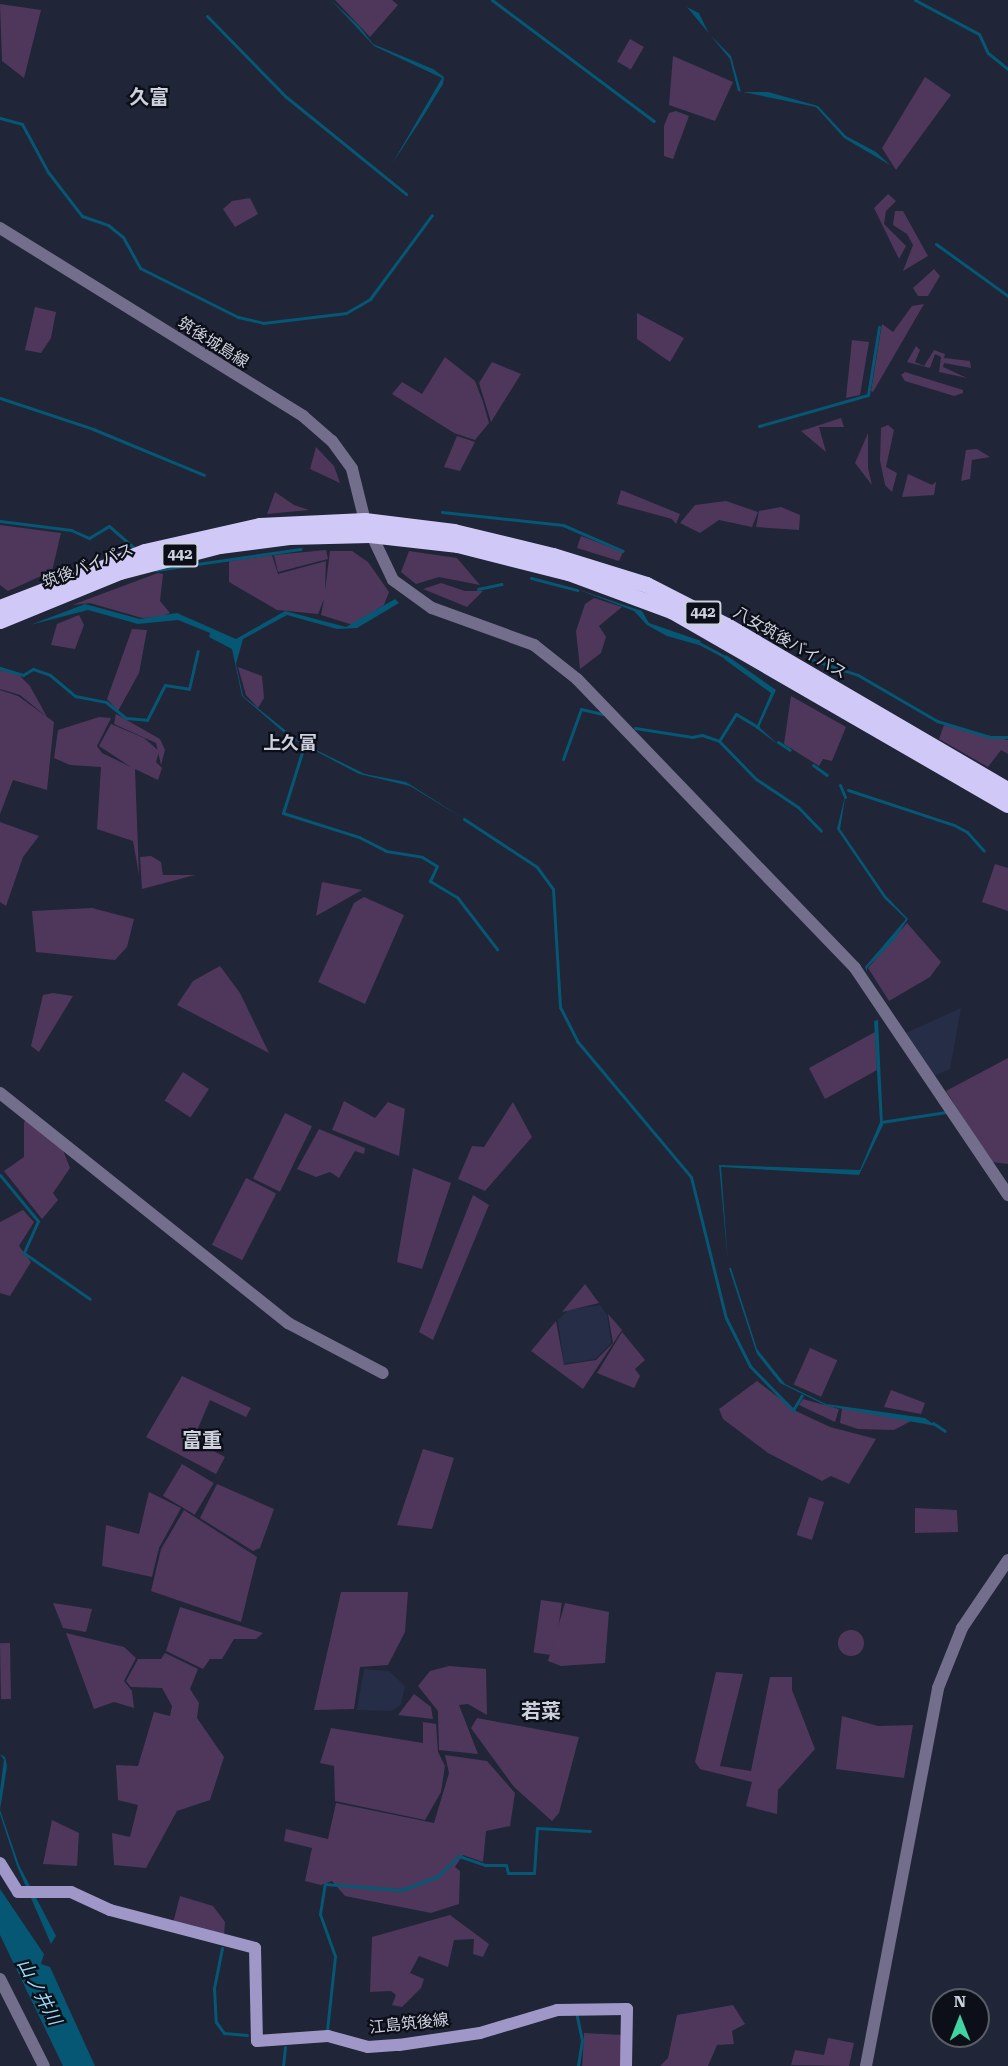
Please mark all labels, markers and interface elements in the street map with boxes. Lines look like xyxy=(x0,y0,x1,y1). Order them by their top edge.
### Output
district label: 久富 xyxy=(129,85,169,109)
street label: 筑後城島線 xyxy=(174,314,252,372)
street label: 筑後バイパス xyxy=(40,540,136,592)
road number: 442 xyxy=(160,543,200,567)
road number: 442 xyxy=(684,601,722,625)
street label: 八女筑後バイパス xyxy=(730,603,850,683)
district label: 上久富 xyxy=(263,732,317,754)
district label: 富重 xyxy=(182,1428,222,1452)
district label: 若菜 xyxy=(521,1699,561,1723)
water label: 山ノ井川 xyxy=(13,1955,65,2029)
north arrow xyxy=(930,1988,990,2048)
text: N xyxy=(954,1992,966,2011)
street label: 江島筑後線 xyxy=(368,2010,450,2038)

